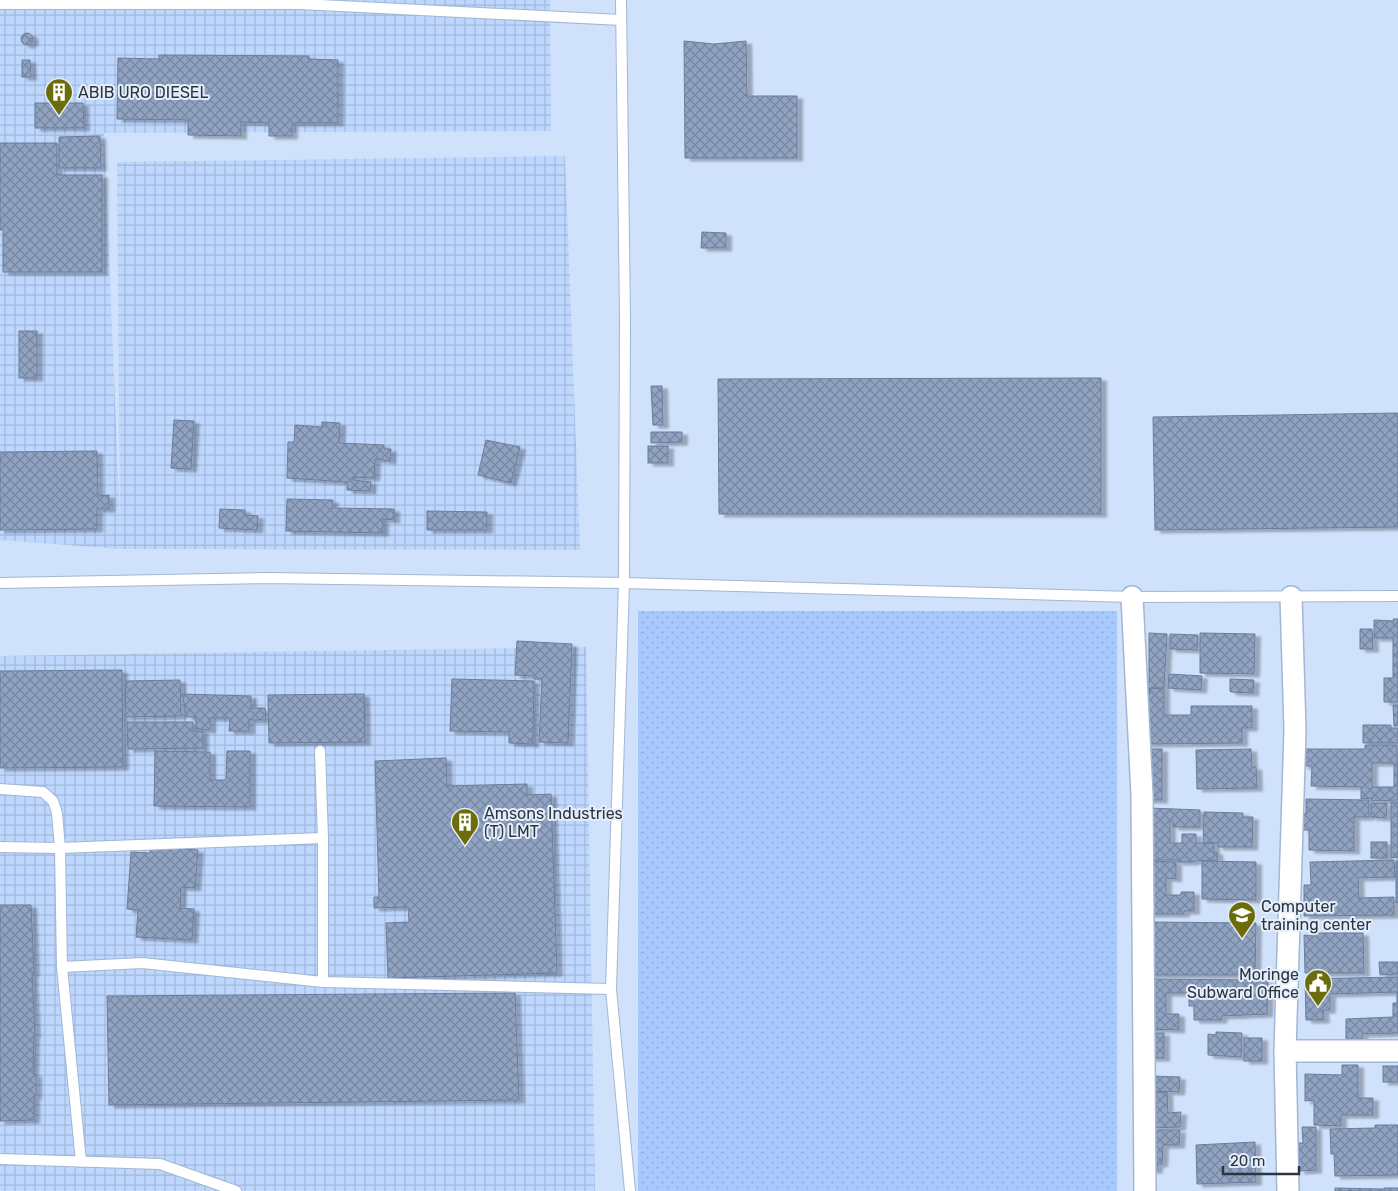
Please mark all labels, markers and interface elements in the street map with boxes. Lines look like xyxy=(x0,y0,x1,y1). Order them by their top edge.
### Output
building icon: ABIB URO DIESEL xyxy=(44,77,74,116)
place label: ABIB URO DIESEL xyxy=(78,83,209,102)
place label: Amsons Industries (T) LMT xyxy=(484,804,623,841)
building icon: Amsons Industries (T) LMT xyxy=(450,807,480,846)
place label: Computer training center xyxy=(1261,897,1371,934)
school or university icon: Computer training center xyxy=(1227,900,1257,939)
place label: Moringe Subward Office xyxy=(1187,965,1299,1002)
public building icon: Moringe Subward Office xyxy=(1303,968,1333,1007)
scale bar xyxy=(1223,1144,1299,1176)
text: 20 m xyxy=(1230,1152,1265,1170)

